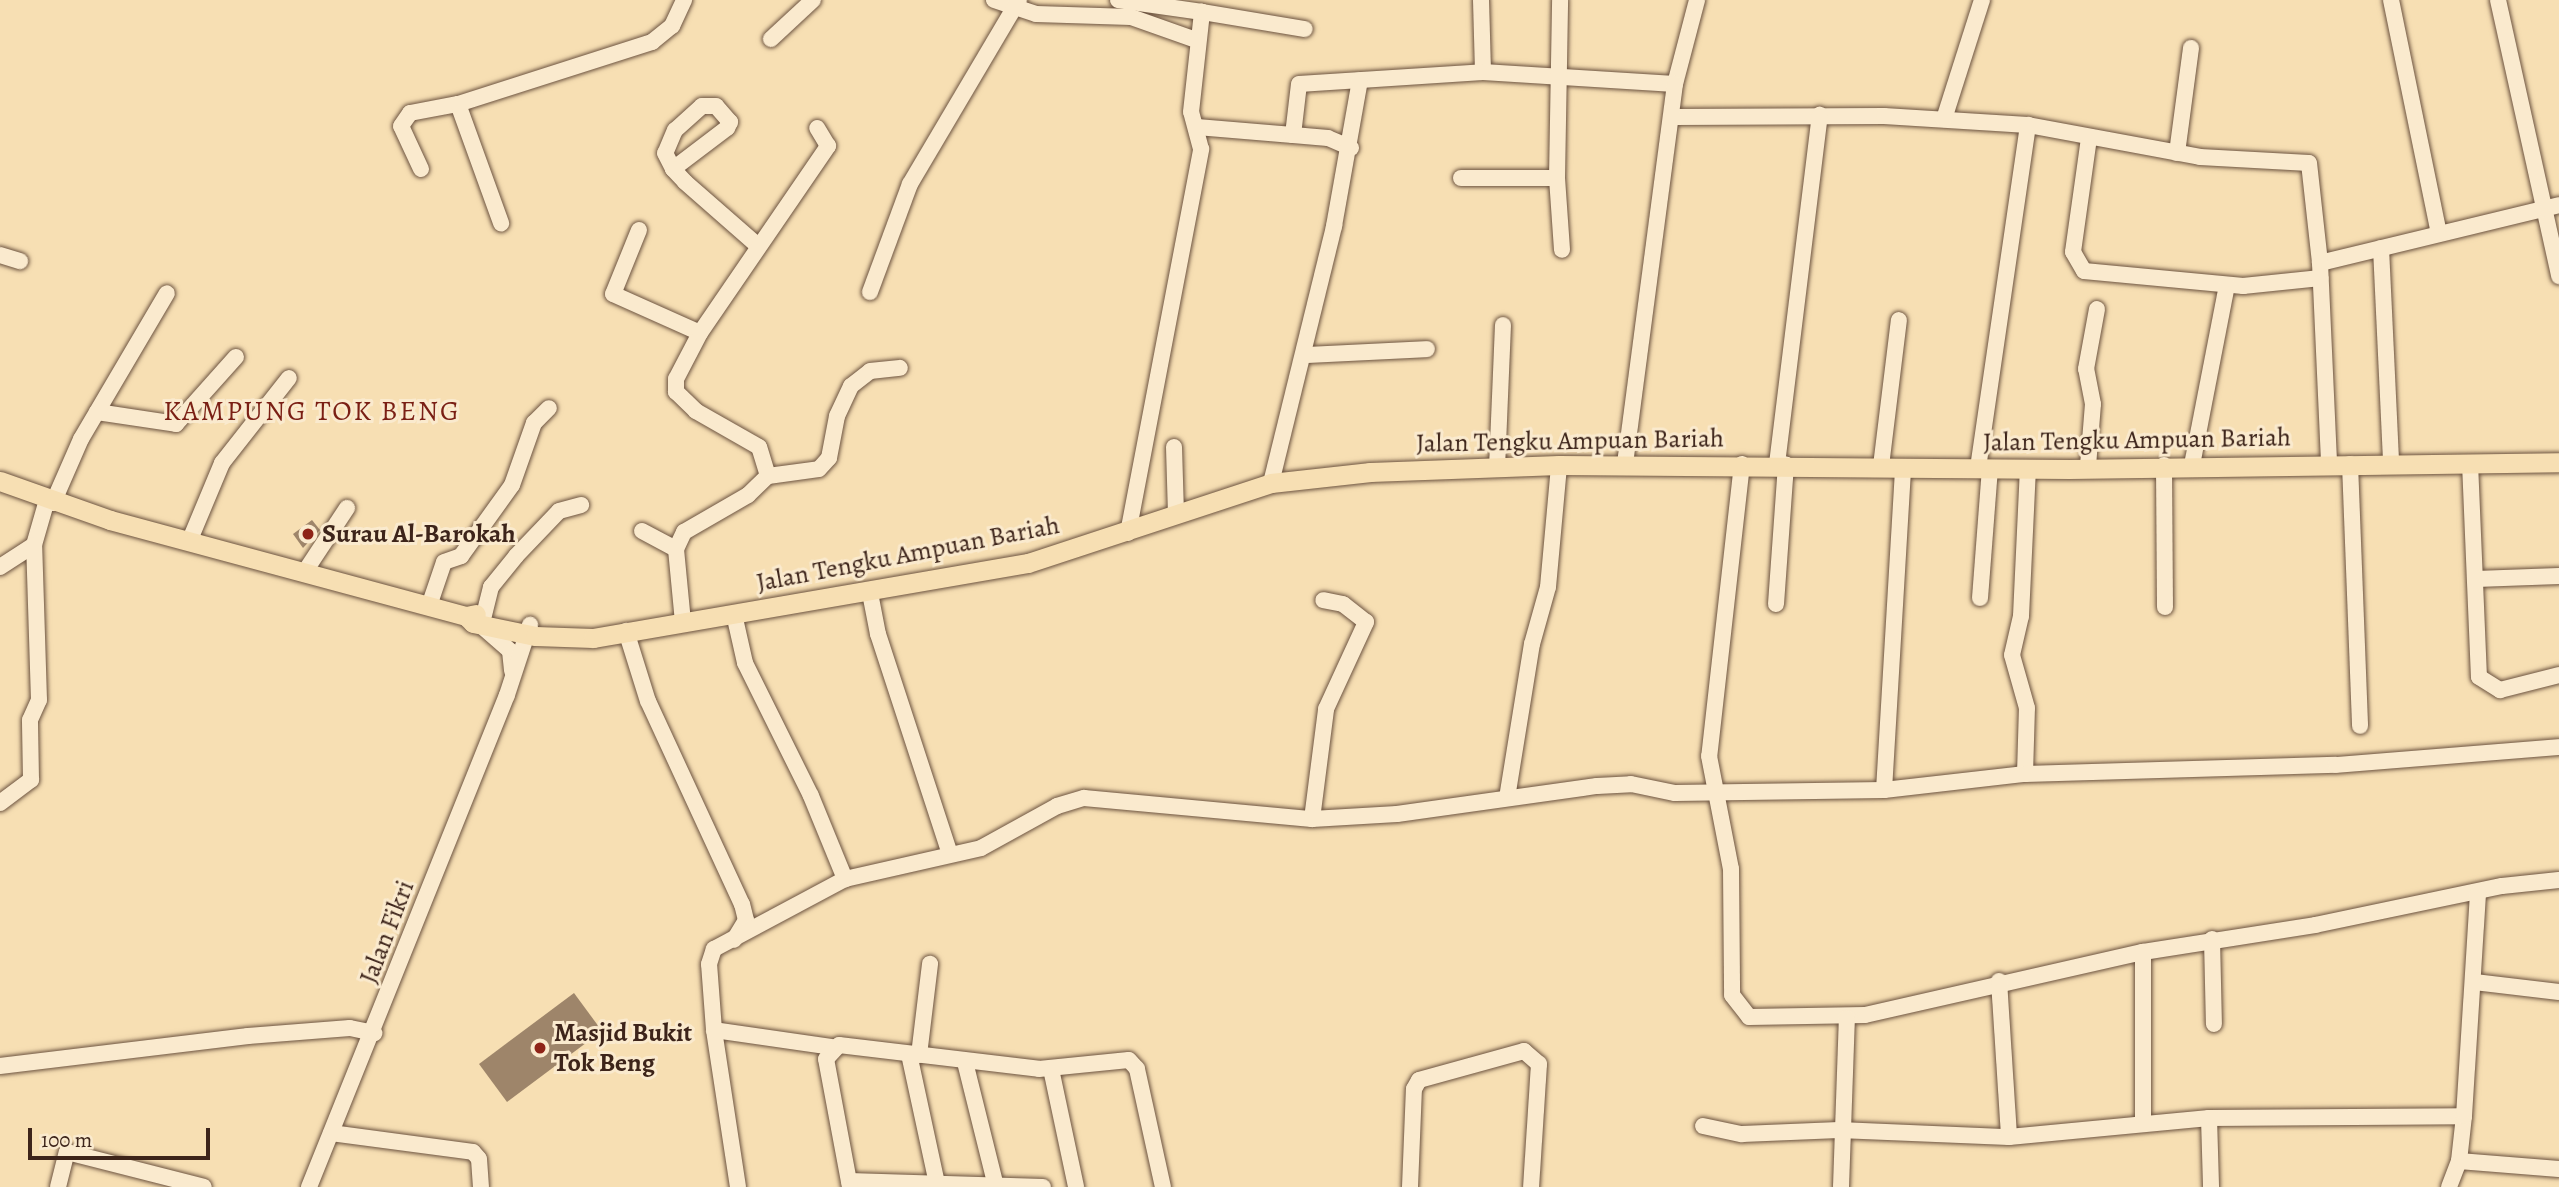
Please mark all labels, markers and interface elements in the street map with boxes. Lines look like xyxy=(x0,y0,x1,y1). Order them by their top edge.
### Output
district label: KAMPUNG TOK BENG xyxy=(165,394,459,428)
street label: Jalan Tengku Ampuan Bariah xyxy=(1983,422,2291,458)
street label: Jalan Tengku Ampuan Bariah xyxy=(1416,423,1724,459)
street label: Jalan Tengku Ampuan Bariah xyxy=(754,509,1062,599)
place label: Surau Al-Barokah xyxy=(322,518,516,550)
marker: Surau Al-Barokah xyxy=(300,526,316,542)
street label: Jalan Fikri xyxy=(353,876,421,988)
place label: Masjid Bukit Tok Beng xyxy=(554,1017,692,1078)
marker: Masjid Bukit Tok Beng xyxy=(532,1040,548,1056)
scale bar xyxy=(32,1114,214,1158)
text: 100 m xyxy=(41,1126,92,1154)

